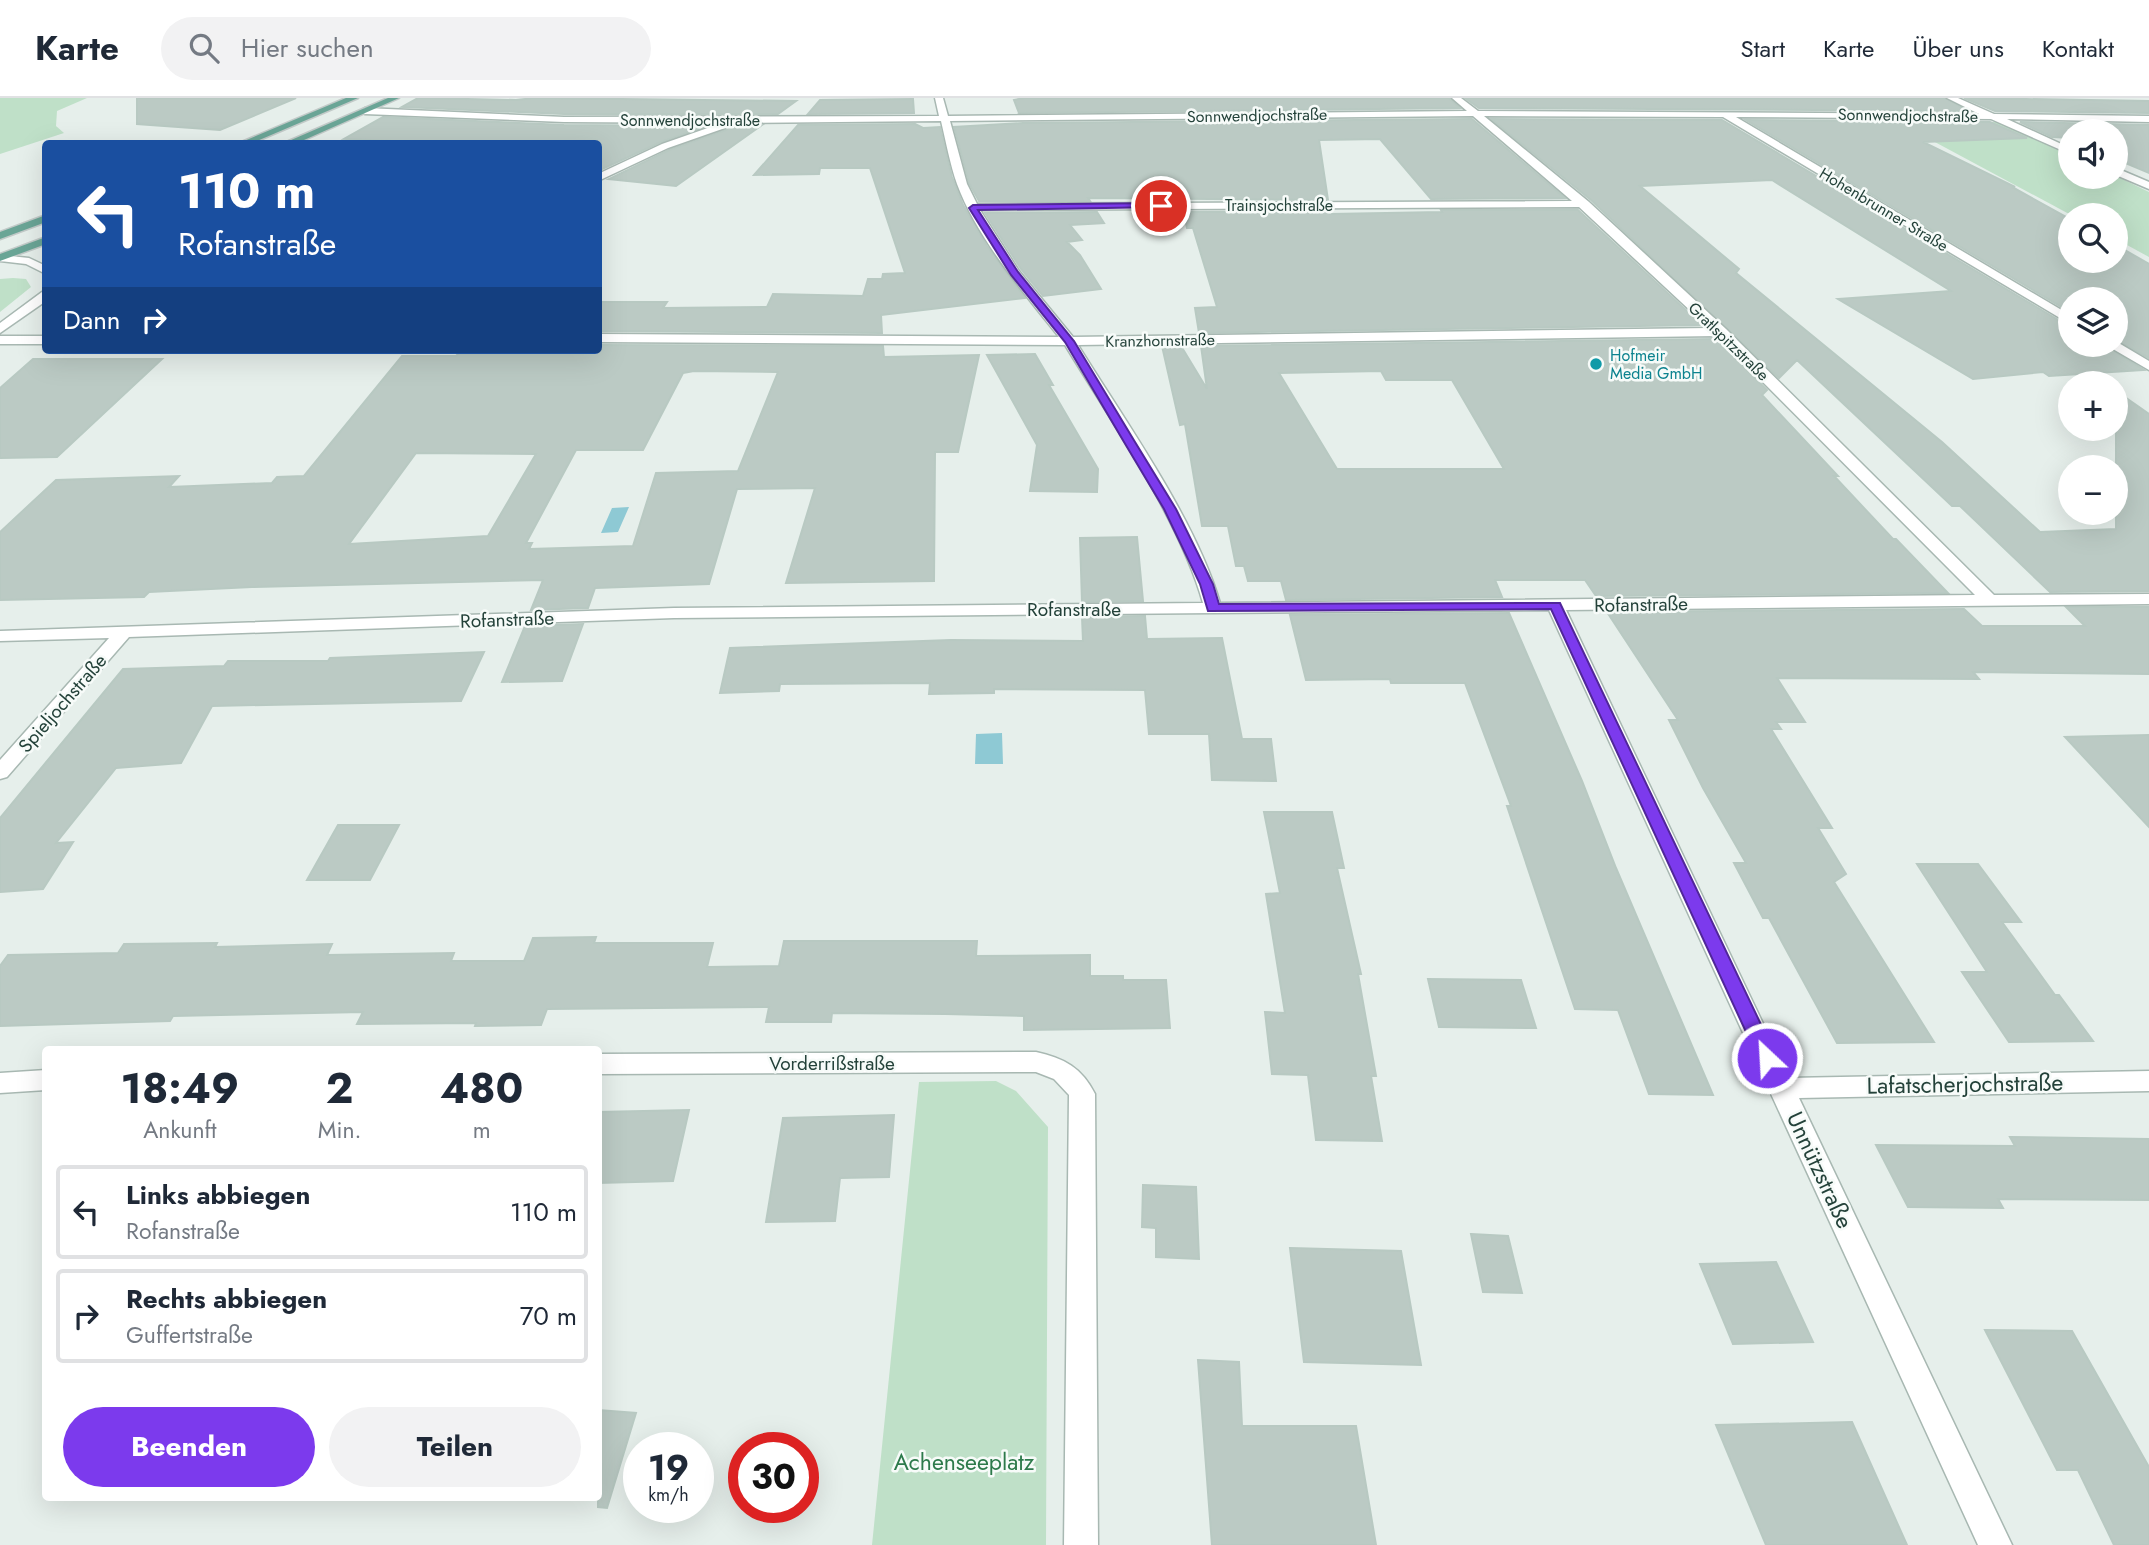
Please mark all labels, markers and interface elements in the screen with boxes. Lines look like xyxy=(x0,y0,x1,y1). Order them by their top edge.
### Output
search box xyxy=(161,17,651,80)
text: Karte xyxy=(35,25,119,72)
icon: search xyxy=(185,29,223,67)
text: Hier suchen xyxy=(241,29,374,67)
text: Start xyxy=(1741,31,1785,66)
text: Karte xyxy=(1823,31,1874,66)
text: Über uns xyxy=(1912,31,2004,66)
text: Kontakt xyxy=(2042,31,2114,66)
street label: Sonnwendjochstraße xyxy=(1187,103,1327,128)
street label: Sonnwendjochstraße xyxy=(1838,103,1978,128)
street label: Sonnwendjochstraße xyxy=(620,109,760,132)
map controls xyxy=(2058,119,2128,525)
button: sound xyxy=(2058,119,2128,189)
text: 110 m xyxy=(178,156,315,226)
street label: Hohenbrunner Straße xyxy=(1815,162,1953,257)
icon: left xyxy=(63,168,154,259)
pin xyxy=(1131,176,1191,236)
icon: arrive xyxy=(1142,187,1180,225)
street label: Trainsjochstraße xyxy=(1225,194,1333,217)
button: search xyxy=(2058,203,2128,273)
text: Rofanstraße xyxy=(178,221,336,267)
button: layers xyxy=(2058,287,2128,357)
street label: Gratlspitzstraße xyxy=(1683,297,1774,386)
text: Dann xyxy=(63,301,121,339)
icon: right xyxy=(135,301,173,339)
street label: Kranzhornstraße xyxy=(1105,328,1215,353)
place label: Hofmeir Media GmbH xyxy=(1610,344,1702,385)
marker: Hofmeir Media GmbH xyxy=(1588,356,1604,372)
button: + xyxy=(2058,371,2128,441)
button: − xyxy=(2058,455,2128,525)
street label: Rofanstraße xyxy=(1594,590,1688,619)
street label: Rofanstraße xyxy=(1027,596,1121,623)
street label: Rofanstraße xyxy=(460,604,555,635)
street label: Spieljochstraße xyxy=(12,648,113,759)
position arrow xyxy=(1730,1021,1804,1095)
street label: Vorderrißstraße xyxy=(769,1050,895,1077)
text: 18:49 xyxy=(121,1058,239,1119)
text: 2 xyxy=(326,1058,353,1119)
text: 480 xyxy=(440,1058,523,1119)
street label: Lafatscherjochstraße xyxy=(1866,1065,2064,1103)
street label: Unnützstraße xyxy=(1778,1106,1862,1234)
text: Ankunft xyxy=(143,1113,217,1147)
text: Min. xyxy=(318,1113,361,1147)
text: m xyxy=(473,1113,491,1147)
text: Links abbiegen xyxy=(126,1176,310,1214)
icon: left xyxy=(67,1193,105,1231)
text: 110 m xyxy=(510,1193,577,1231)
text: Rofanstraße xyxy=(126,1214,240,1248)
text: Rechts abbiegen xyxy=(126,1280,327,1318)
icon: right xyxy=(67,1297,105,1335)
text: 70 m xyxy=(520,1297,577,1335)
text: Guffertstraße xyxy=(126,1318,253,1352)
button: Beenden xyxy=(63,1407,315,1487)
button: Teilen xyxy=(329,1407,581,1487)
speed limit sign: 30 xyxy=(728,1432,819,1523)
text: 19 xyxy=(648,1443,689,1493)
park label: Achenseeplatz xyxy=(894,1445,1035,1479)
text: km/h xyxy=(648,1482,689,1508)

